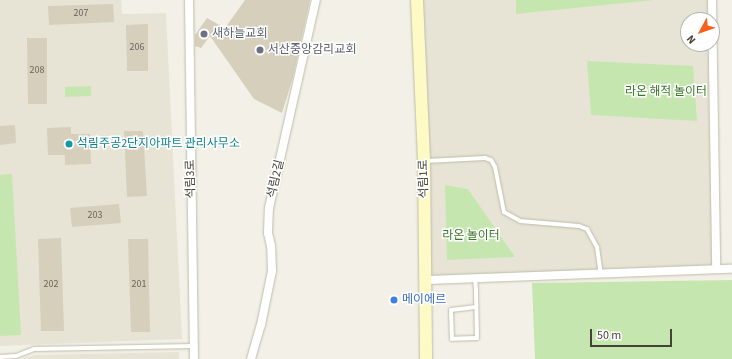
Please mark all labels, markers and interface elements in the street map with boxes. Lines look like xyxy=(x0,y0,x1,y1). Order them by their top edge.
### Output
house number: 207 xyxy=(74,8,88,20)
north arrow xyxy=(680,12,720,52)
place label: 새하늘교회 xyxy=(212,27,267,41)
marker: 새하늘교회 xyxy=(199,29,209,39)
text: N xyxy=(683,32,699,47)
house number: 206 xyxy=(130,42,144,54)
place label: 서산중앙감리교회 xyxy=(268,43,356,57)
marker: 서산중앙감리교회 xyxy=(255,45,265,55)
house number: 208 xyxy=(30,65,44,77)
park label: 라온 해적 놀이터 xyxy=(625,85,707,99)
place label: 석림주공2단지아파트 관리사무소 xyxy=(77,137,240,151)
marker: 석림주공2단지아파트 관리사무소 xyxy=(64,139,74,149)
street label: 석림2길 xyxy=(265,158,287,200)
street label: 석림3로 xyxy=(183,159,199,199)
street label: 석림1로 xyxy=(416,159,432,199)
house number: 203 xyxy=(88,210,102,222)
park label: 라온 놀이터 xyxy=(442,229,500,243)
house number: 202 xyxy=(44,279,58,291)
house number: 201 xyxy=(132,279,146,291)
place label: 메이에르 xyxy=(402,293,446,307)
marker: 메이에르 xyxy=(389,295,399,305)
scale bar xyxy=(592,321,674,347)
text: 50 m xyxy=(597,327,621,344)

